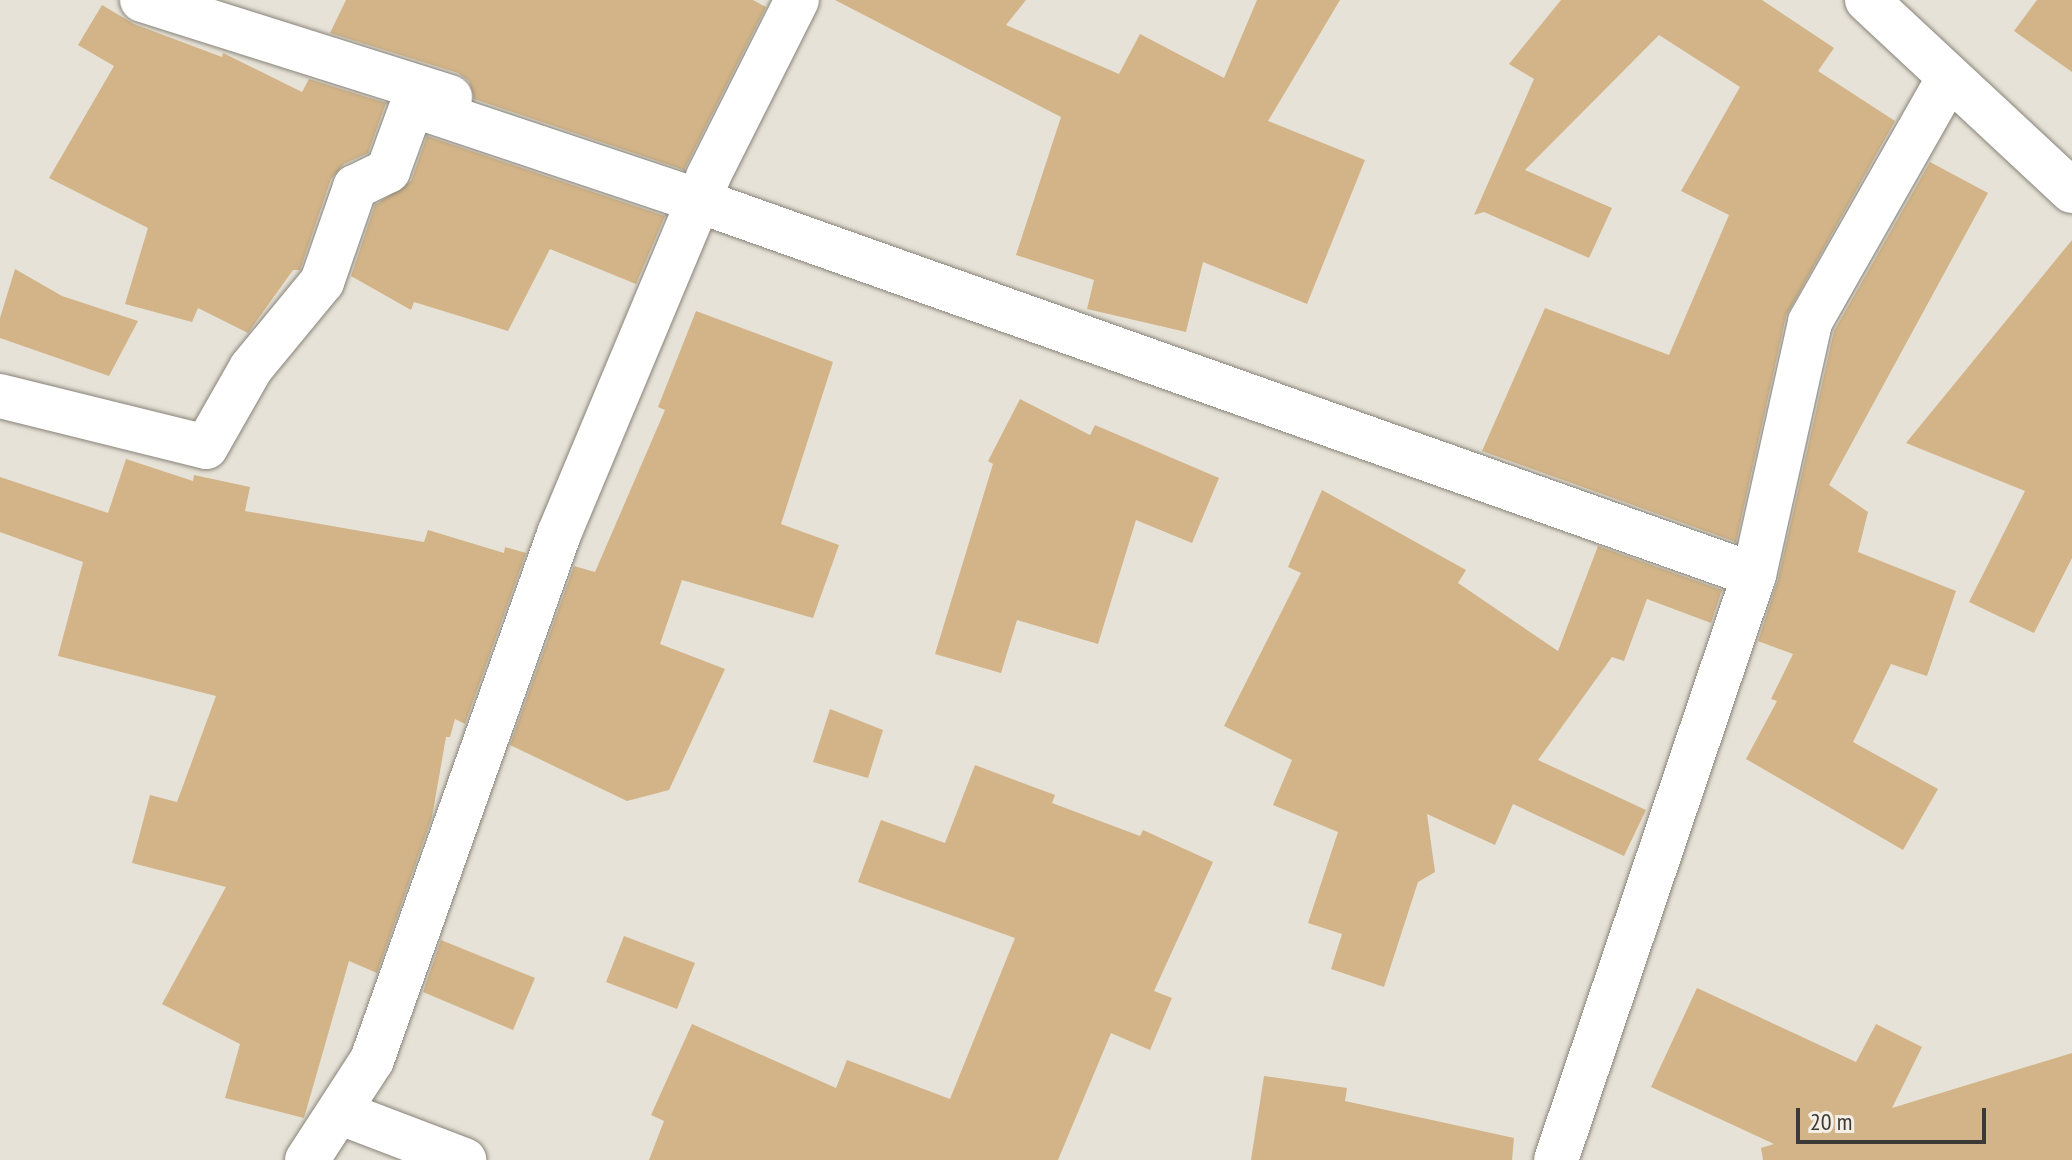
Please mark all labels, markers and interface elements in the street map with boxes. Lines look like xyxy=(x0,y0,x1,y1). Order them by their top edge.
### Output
scale bar xyxy=(1800,1092,1990,1142)
text: 20 m xyxy=(1810,1106,1852,1137)

